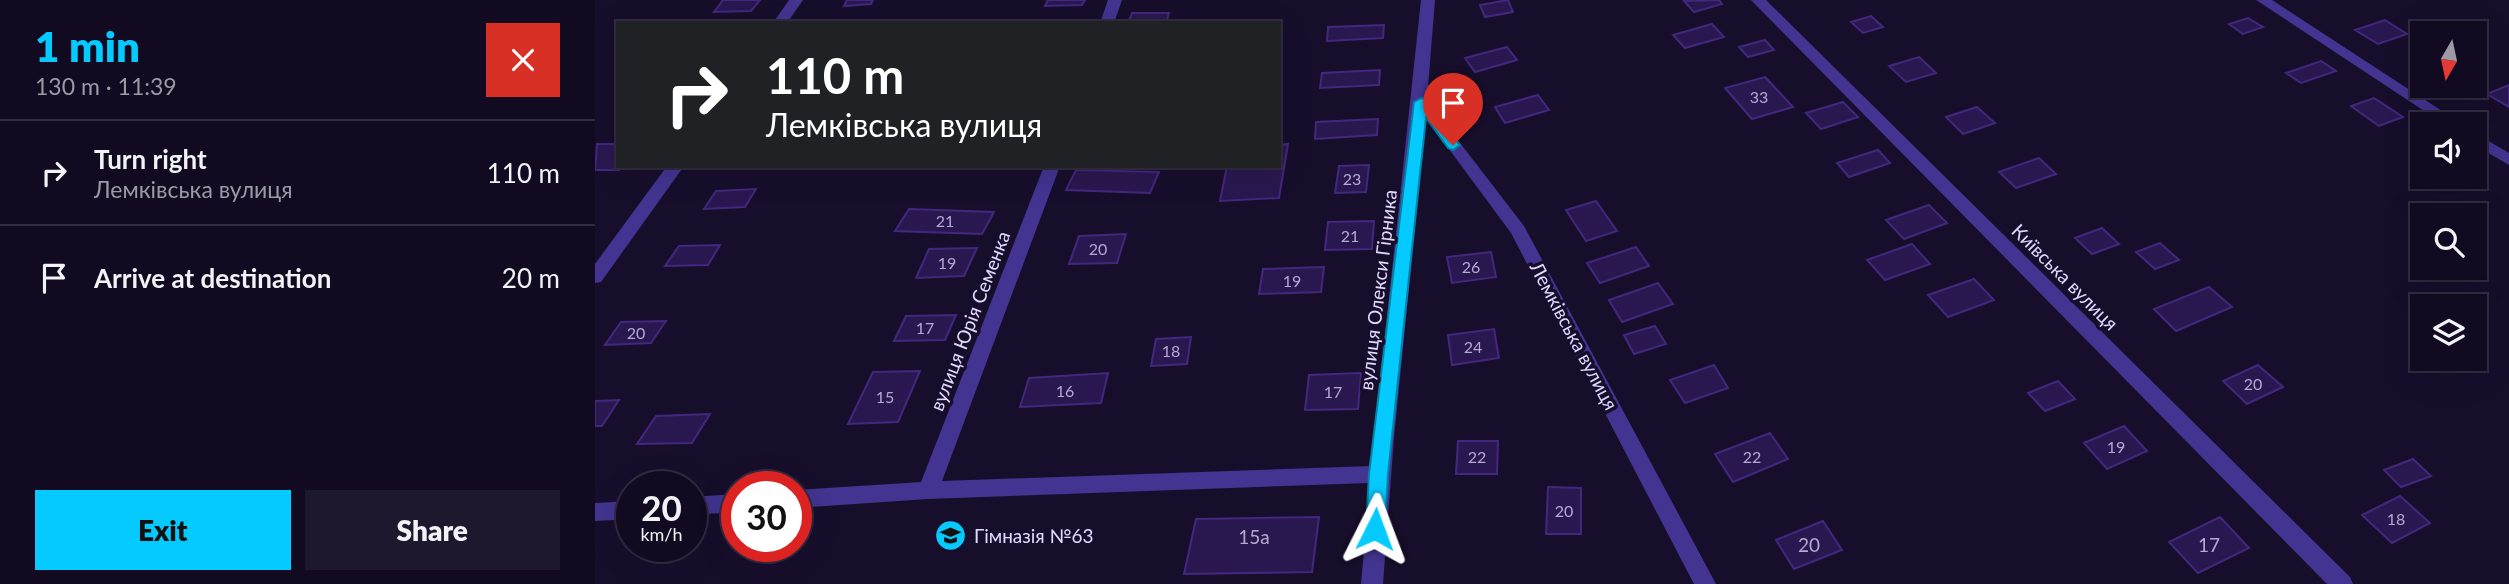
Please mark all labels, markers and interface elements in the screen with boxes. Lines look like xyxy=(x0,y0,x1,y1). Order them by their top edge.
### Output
text: 1 min xyxy=(35,21,140,71)
north arrow xyxy=(2410,21,2487,98)
map controls xyxy=(2410,21,2487,371)
button: close xyxy=(486,23,560,97)
text: 110 m xyxy=(766,46,904,104)
icon: right xyxy=(651,49,742,140)
text: 130 m · 11:39 xyxy=(35,72,177,100)
pin xyxy=(1423,73,1483,145)
icon: arrive xyxy=(1434,84,1472,122)
house number: 33 xyxy=(1750,87,1768,106)
text: Лемківська вулиця xyxy=(766,105,1042,144)
button: sound xyxy=(2410,112,2487,189)
text: Turn right xyxy=(94,143,207,175)
icon: right xyxy=(35,154,73,192)
text: 110 m xyxy=(487,157,560,189)
house number: 23 xyxy=(1343,169,1361,188)
text: Лемківська вулиця xyxy=(94,175,293,203)
street label: вулиця Олекси Гірника xyxy=(1354,188,1401,392)
button: search xyxy=(2410,203,2487,280)
house number: 21 xyxy=(936,211,954,230)
street label: Київська вулиця xyxy=(2007,219,2123,335)
house number: 21 xyxy=(1341,226,1359,245)
street label: вулиця Юрія Семенка xyxy=(925,228,1014,414)
house number: 20 xyxy=(1089,239,1107,258)
house number: 19 xyxy=(938,253,956,272)
house number: 26 xyxy=(1462,257,1480,276)
street label: Лемківська вулиця xyxy=(1525,257,1623,414)
icon: arrive xyxy=(35,259,73,297)
text: Arrive at destination xyxy=(94,262,331,294)
text: 20 m xyxy=(502,262,560,294)
house number: 19 xyxy=(1283,271,1301,290)
button: layers xyxy=(2410,294,2487,371)
house number: 17 xyxy=(916,318,934,337)
house number: 20 xyxy=(627,323,645,342)
house number: 24 xyxy=(1464,337,1482,356)
house number: 18 xyxy=(1162,341,1180,360)
house number: 20 xyxy=(2244,374,2262,393)
house number: 16 xyxy=(1056,381,1074,400)
house number: 17 xyxy=(1324,382,1342,401)
house number: 15 xyxy=(876,387,894,406)
house number: 19 xyxy=(2107,437,2125,456)
house number: 22 xyxy=(1468,447,1486,466)
house number: 22 xyxy=(1743,447,1761,466)
speed limit sign: 30 xyxy=(721,471,812,562)
text: 20 xyxy=(641,486,682,528)
button: Exit xyxy=(35,490,291,570)
button: Share xyxy=(305,490,560,570)
position arrow xyxy=(1338,492,1412,566)
house number: 20 xyxy=(1555,501,1573,520)
house number: 18 xyxy=(2387,509,2405,528)
school or university icon: Гімназія №63 xyxy=(934,519,968,553)
text: km/h xyxy=(640,523,683,545)
place label: Гімназія №63 xyxy=(974,524,1094,547)
house number: 15а xyxy=(1238,525,1270,548)
house number: 20 xyxy=(1798,533,1820,556)
house number: 17 xyxy=(2198,533,2220,556)

